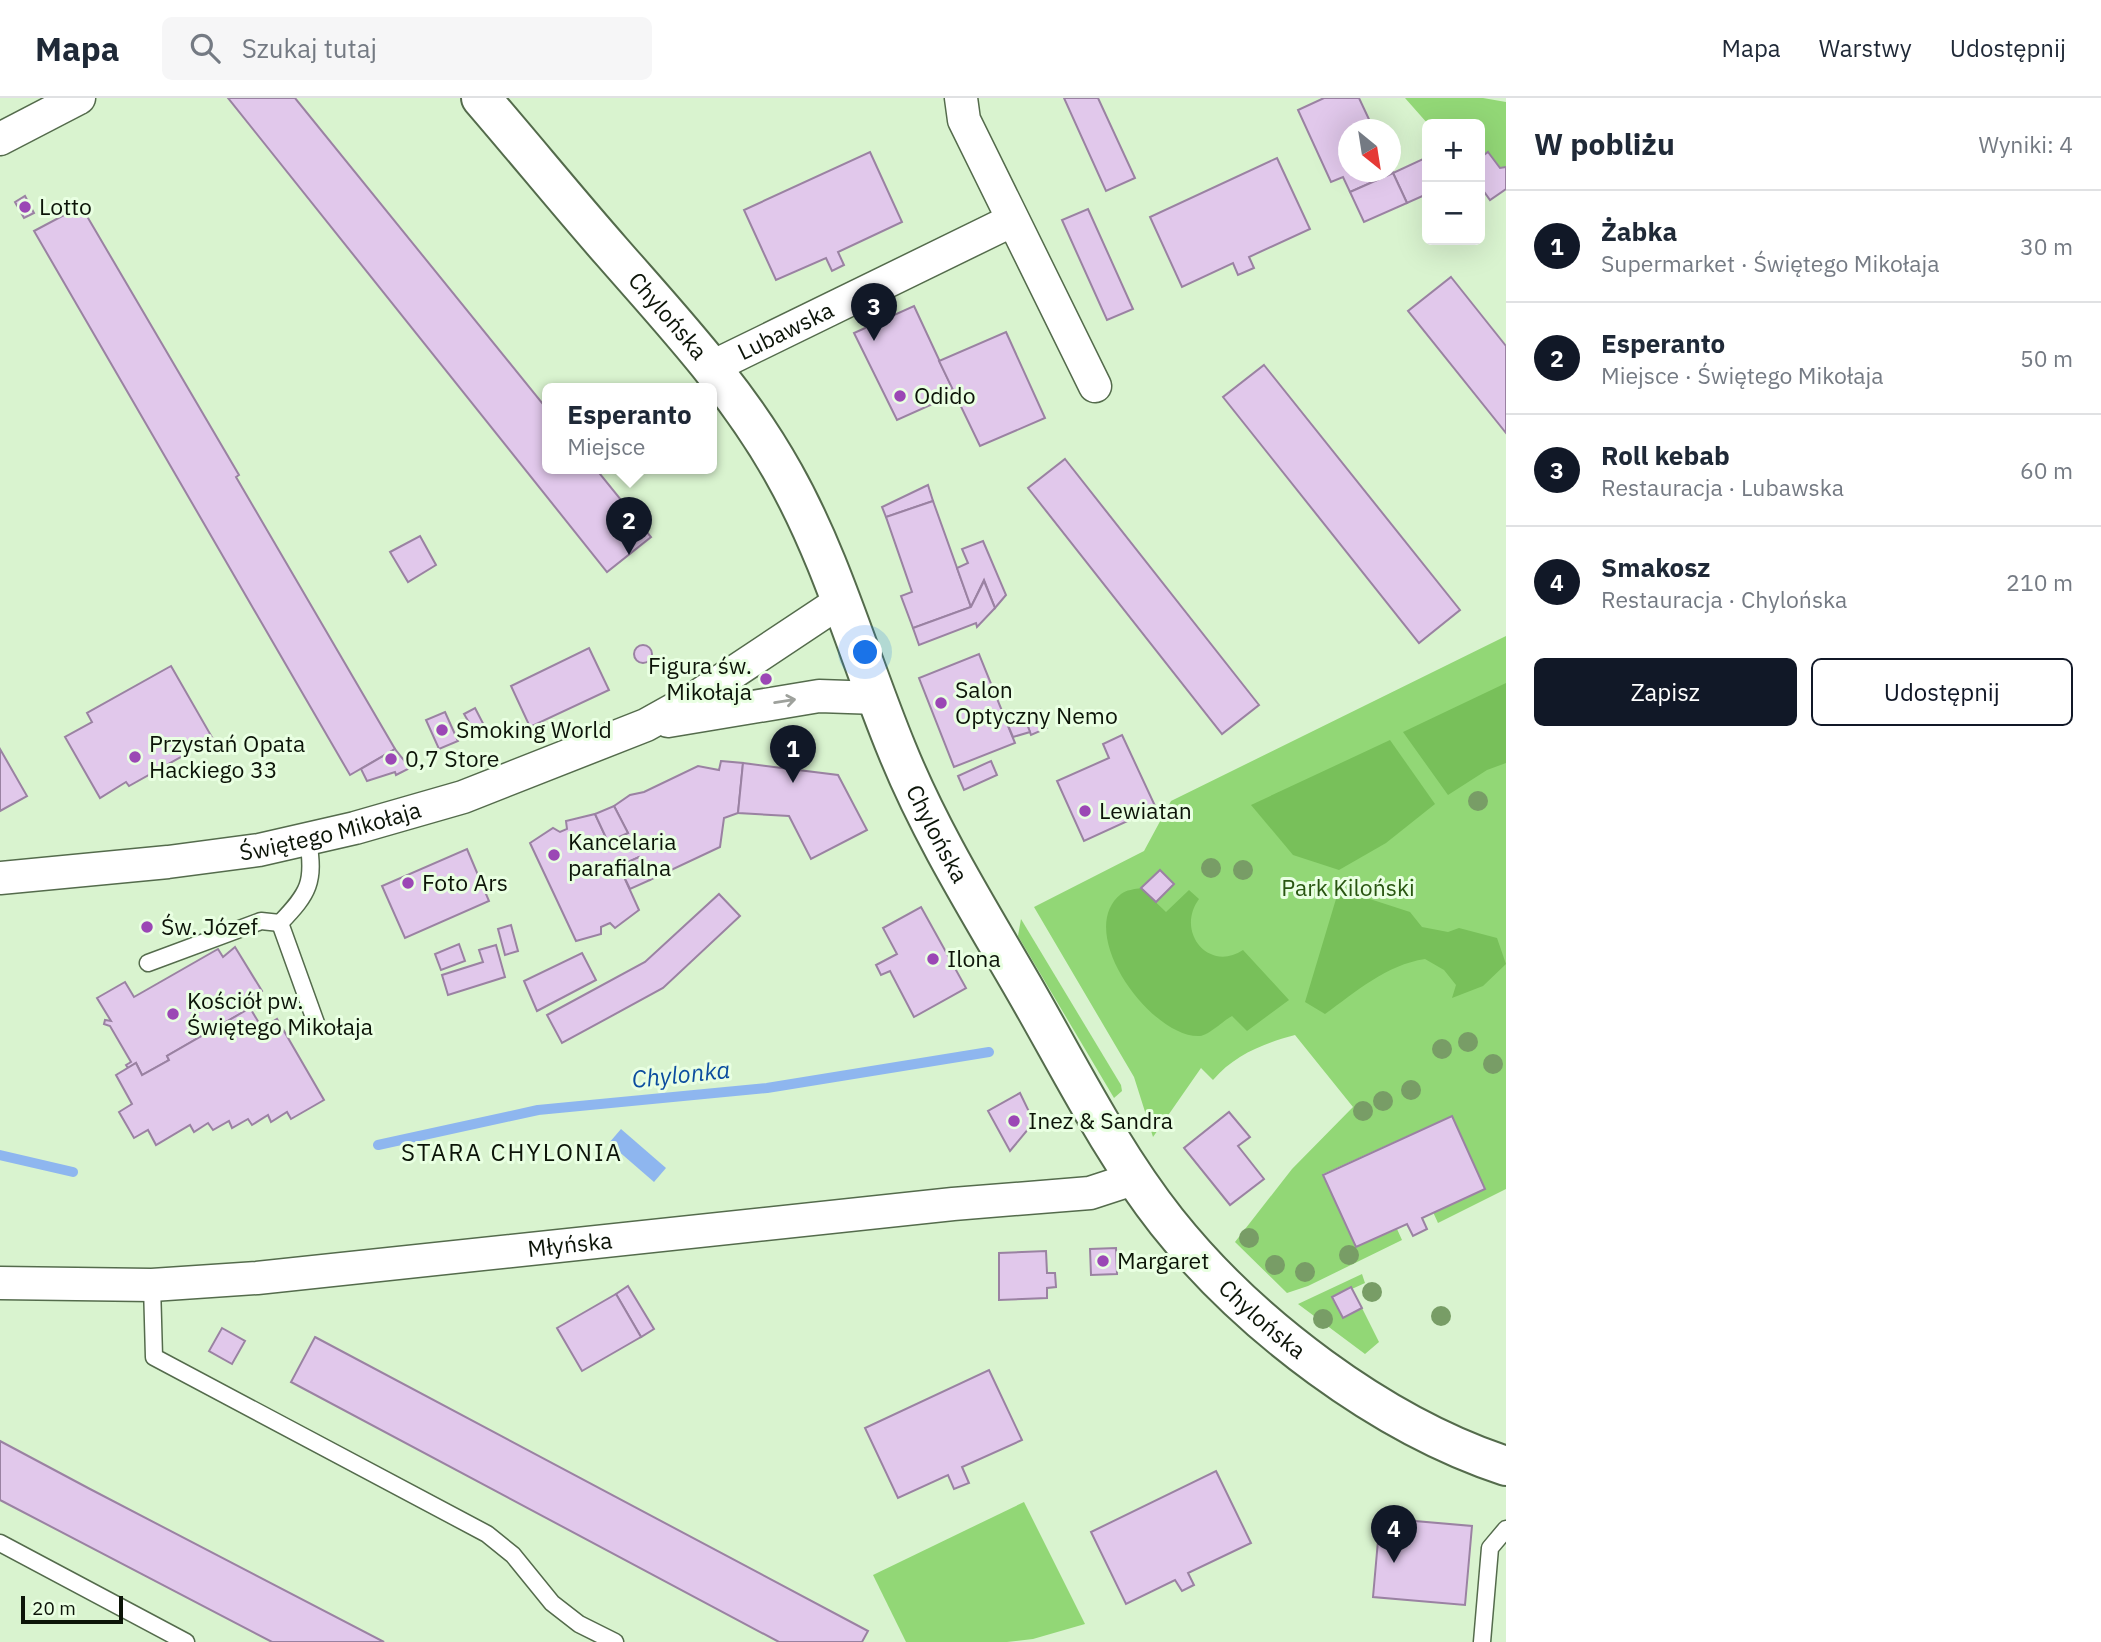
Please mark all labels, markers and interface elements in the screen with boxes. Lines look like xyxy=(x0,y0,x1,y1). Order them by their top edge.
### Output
search box xyxy=(162,17,652,80)
text: Mapa xyxy=(35,27,120,70)
icon: search xyxy=(186,29,224,67)
text: Szukaj tutaj xyxy=(242,31,377,65)
text: Mapa xyxy=(1722,32,1781,64)
text: Warstwy xyxy=(1819,32,1912,64)
text: Udostępnij xyxy=(1950,32,2066,64)
north arrow xyxy=(1338,119,1401,182)
map controls xyxy=(1422,119,1485,245)
button: + xyxy=(1422,119,1485,182)
text: W pobliżu xyxy=(1534,124,1675,163)
text: Wyniki: 4 xyxy=(1978,129,2073,159)
button: − xyxy=(1422,182,1485,245)
place label: Lotto xyxy=(39,191,92,221)
marker: Lotto xyxy=(17,199,33,215)
text: Żabka xyxy=(1601,214,1677,248)
text: 1 xyxy=(1550,231,1564,261)
text: 30 m xyxy=(2020,231,2073,261)
text: Supermarket · Świętego Mikołaja xyxy=(1601,248,1940,278)
street label: Chylońska xyxy=(622,265,715,365)
pin: 3 xyxy=(851,283,897,341)
street label: Lubawska xyxy=(732,294,838,366)
text: Esperanto xyxy=(1601,326,1725,360)
text: 2 xyxy=(1550,343,1564,373)
text: 50 m xyxy=(2020,343,2073,373)
text: Miejsce · Świętego Mikołaja xyxy=(1601,360,1884,390)
place label: Odido xyxy=(914,380,976,410)
popup xyxy=(542,383,717,474)
marker: Odido xyxy=(892,388,908,404)
text: Esperanto xyxy=(567,397,692,431)
text: Miejsce xyxy=(567,431,645,461)
text: Roll kebab xyxy=(1601,438,1730,472)
text: 3 xyxy=(1550,455,1564,485)
text: 60 m xyxy=(2020,455,2073,485)
text: Restauracja · Lubawska xyxy=(1601,472,1844,502)
pin: 2 xyxy=(606,497,652,555)
text: Smakosz xyxy=(1601,550,1711,584)
text: 4 xyxy=(1550,567,1564,597)
text: 210 m xyxy=(2006,567,2073,597)
text: Restauracja · Chylońska xyxy=(1601,584,1847,614)
your location xyxy=(848,635,882,669)
place label: Figura św. Mikołaja xyxy=(648,650,752,706)
button: Zapisz xyxy=(1534,658,1797,726)
button: Udostępnij xyxy=(1811,658,2073,726)
marker: Figura św. Mikołaja xyxy=(758,671,774,687)
place label: Salon Optyczny Nemo xyxy=(955,674,1118,730)
one-way arrow xyxy=(773,694,796,707)
marker: Salon Optyczny Nemo xyxy=(933,695,949,711)
place label: Smoking World xyxy=(456,714,612,744)
marker: Smoking World xyxy=(434,722,450,738)
pin: 1 xyxy=(770,725,816,783)
place label: Przystań Opata Hackiego 33 xyxy=(149,728,305,784)
place label: 0,7 Store xyxy=(405,743,499,773)
marker: Przystań Opata Hackiego 33 xyxy=(127,749,143,765)
marker: 0,7 Store xyxy=(383,751,399,767)
street label: Chylońska xyxy=(900,780,976,888)
street label: Świętego Mikołaja xyxy=(237,794,424,866)
place label: Lewiatan xyxy=(1099,795,1192,825)
marker: Lewiatan xyxy=(1077,803,1093,819)
place label: Kancelaria parafialna xyxy=(568,826,677,882)
marker: Kancelaria parafialna xyxy=(546,847,562,863)
place label: Foto Ars xyxy=(422,867,508,897)
park label: Park Kiloński xyxy=(1281,872,1415,902)
marker: Foto Ars xyxy=(400,875,416,891)
place label: Św. Józef xyxy=(161,911,258,941)
marker: Św. Józef xyxy=(139,919,155,935)
place label: Ilona xyxy=(947,943,1001,973)
marker: Ilona xyxy=(925,951,941,967)
place label: Kościół pw. Świętego Mikołaja xyxy=(187,985,373,1041)
marker: Kościół pw. Świętego Mikołaja xyxy=(165,1006,181,1022)
water label: Chylonka xyxy=(630,1053,732,1095)
place label: Inez & Sandra xyxy=(1028,1105,1173,1135)
marker: Inez & Sandra xyxy=(1006,1113,1022,1129)
district label: STARA CHYLONIA xyxy=(401,1136,623,1168)
street label: Młyńska xyxy=(526,1224,614,1263)
place label: Margaret xyxy=(1117,1245,1209,1275)
marker: Margaret xyxy=(1095,1253,1111,1269)
street label: Chylońska xyxy=(1213,1272,1312,1365)
pin: 4 xyxy=(1371,1505,1417,1563)
scale bar xyxy=(21,1593,122,1625)
text: 20 m xyxy=(32,1596,76,1620)

